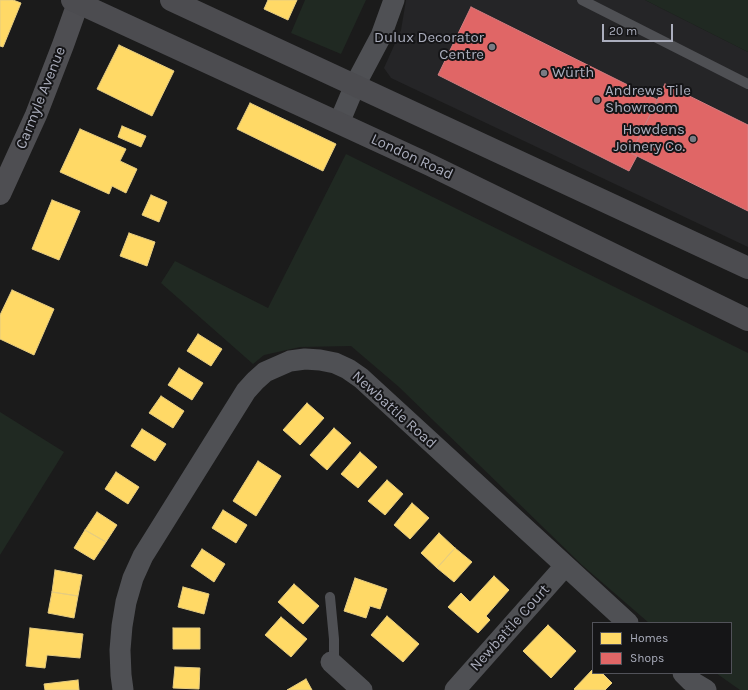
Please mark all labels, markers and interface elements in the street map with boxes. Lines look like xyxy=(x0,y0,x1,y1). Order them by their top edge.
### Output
scale bar xyxy=(604,16,675,42)
text: 20 m xyxy=(609,24,637,38)
place label: Dulux Decorator Centre xyxy=(374,29,484,64)
marker: Dulux Decorator Centre xyxy=(487,42,497,52)
street label: Carmyle Avenue xyxy=(12,44,70,152)
place label: Würth xyxy=(552,64,594,82)
marker: Würth xyxy=(539,68,549,78)
place label: Andrews Tile Showroom xyxy=(605,82,691,117)
marker: Andrews Tile Showroom xyxy=(592,95,602,105)
place label: Howdens Joinery Co. xyxy=(613,121,685,156)
street label: London Road xyxy=(368,130,456,184)
marker: Howdens Joinery Co. xyxy=(688,134,698,144)
street label: Newbattle Road xyxy=(348,367,440,453)
street label: Newbattle Court xyxy=(466,581,554,675)
legend xyxy=(592,622,732,674)
text: Homes xyxy=(630,631,668,645)
text: Shops xyxy=(630,651,664,665)

